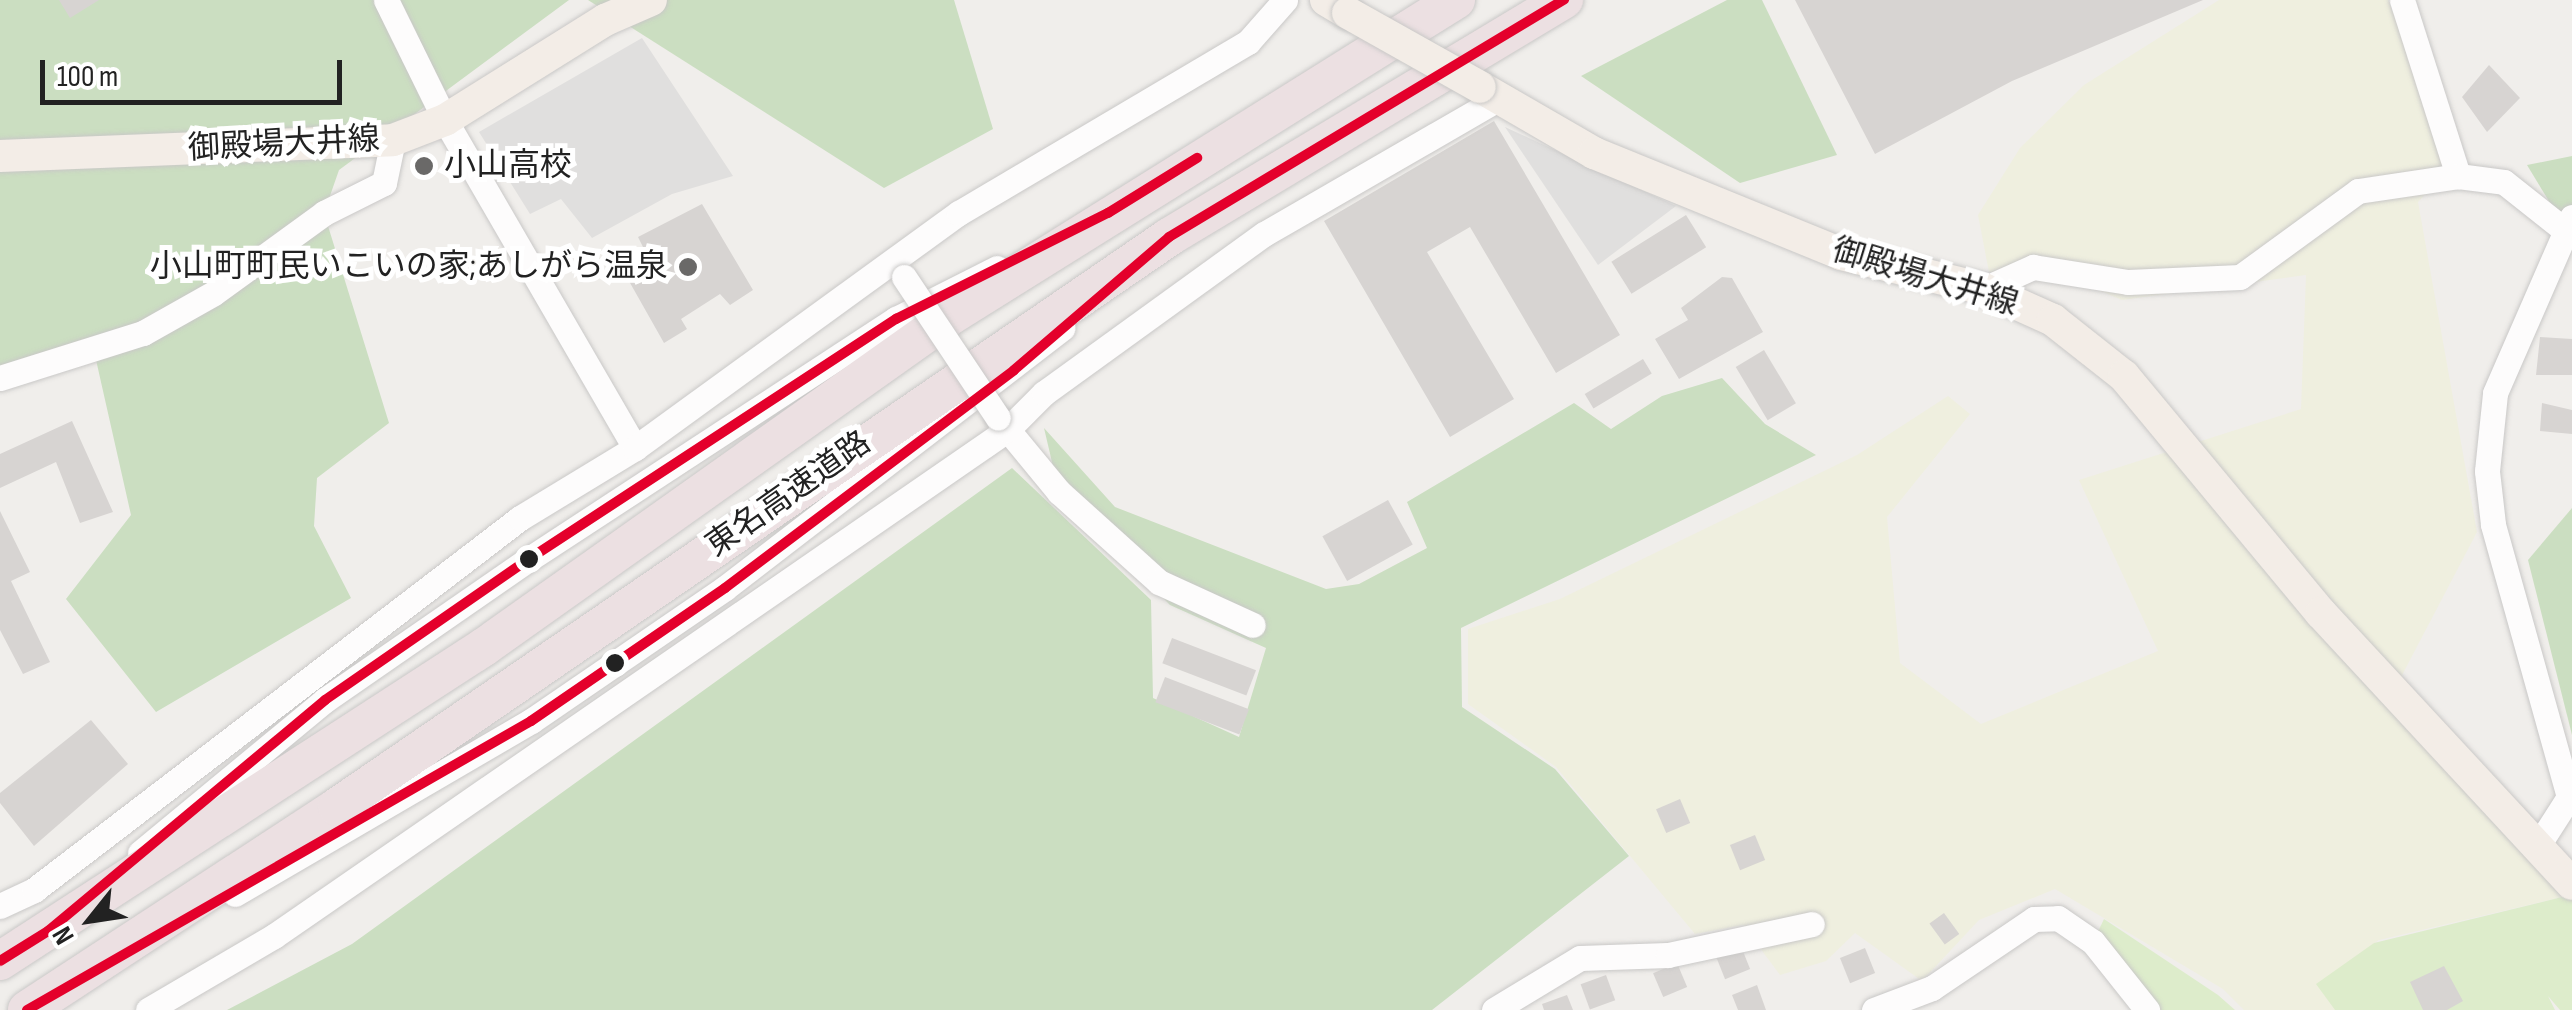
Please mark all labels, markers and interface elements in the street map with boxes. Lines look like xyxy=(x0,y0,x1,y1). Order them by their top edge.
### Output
scale bar xyxy=(45,40,348,102)
text: 100 m xyxy=(57,59,118,95)
street label: 御殿場大井線 xyxy=(187,121,381,169)
place label: 小山高校 xyxy=(444,147,572,185)
marker: 小山高校 xyxy=(413,155,435,177)
street label: 御殿場大井線 xyxy=(1828,232,2022,324)
place label: 小山町町民いこいの家;あしがら温泉 xyxy=(150,248,668,286)
marker: 小山町町民いこいの家;あしがら温泉 xyxy=(677,256,699,278)
street label: 東名高速道路 xyxy=(699,424,879,566)
unlabelled marker xyxy=(519,549,539,569)
unlabelled marker xyxy=(605,653,625,673)
north arrow xyxy=(40,870,140,970)
text: N xyxy=(46,921,82,950)

